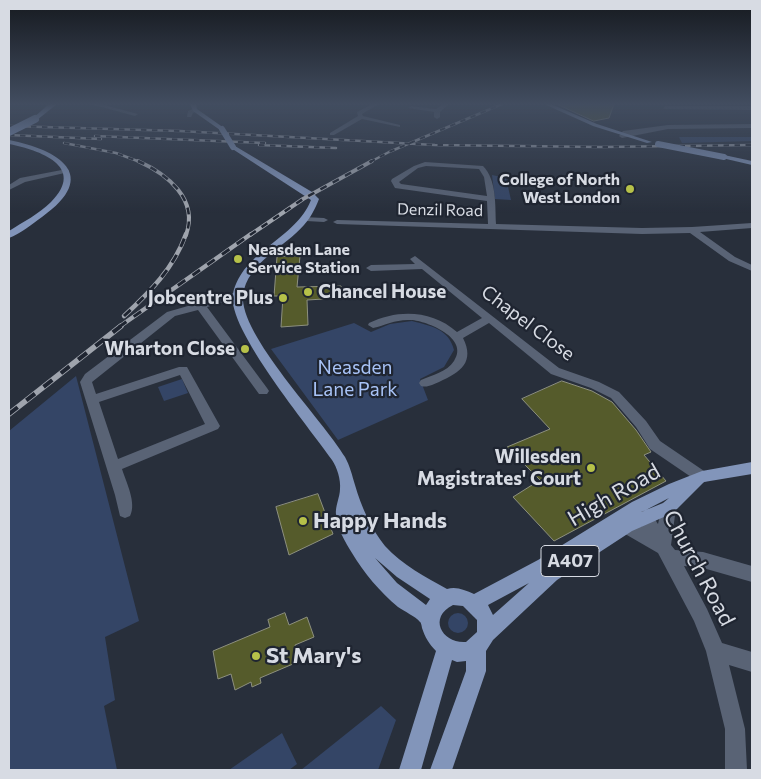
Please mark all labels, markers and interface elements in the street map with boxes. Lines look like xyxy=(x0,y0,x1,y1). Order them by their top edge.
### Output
place label: College of North West London xyxy=(499,170,620,208)
marker: College of North West London xyxy=(624,183,636,195)
street label: Denzil Road xyxy=(397,200,483,220)
place label: Neasden Lane Service Station xyxy=(248,240,360,278)
marker: Neasden Lane Service Station xyxy=(232,253,244,265)
street label: Chapel Close xyxy=(477,280,579,366)
place label: Chancel House xyxy=(318,281,446,303)
marker: Chancel House xyxy=(302,286,314,298)
place label: Jobcentre Plus xyxy=(148,287,273,309)
marker: Jobcentre Plus xyxy=(277,292,289,304)
place label: Wharton Close xyxy=(104,338,235,360)
marker: Wharton Close xyxy=(239,343,251,355)
park label: Neasden Lane Park xyxy=(312,357,398,401)
place label: Willesden Magistrates' Court xyxy=(417,446,581,490)
street label: High Road xyxy=(563,458,665,532)
marker: Willesden Magistrates' Court xyxy=(585,462,597,474)
street label: Church Road xyxy=(657,506,741,630)
place label: Happy Hands xyxy=(313,508,447,534)
marker: Happy Hands xyxy=(297,515,309,527)
road number: A407 xyxy=(541,546,599,576)
place label: St Mary's xyxy=(266,643,361,669)
marker: St Mary's xyxy=(250,650,262,662)

